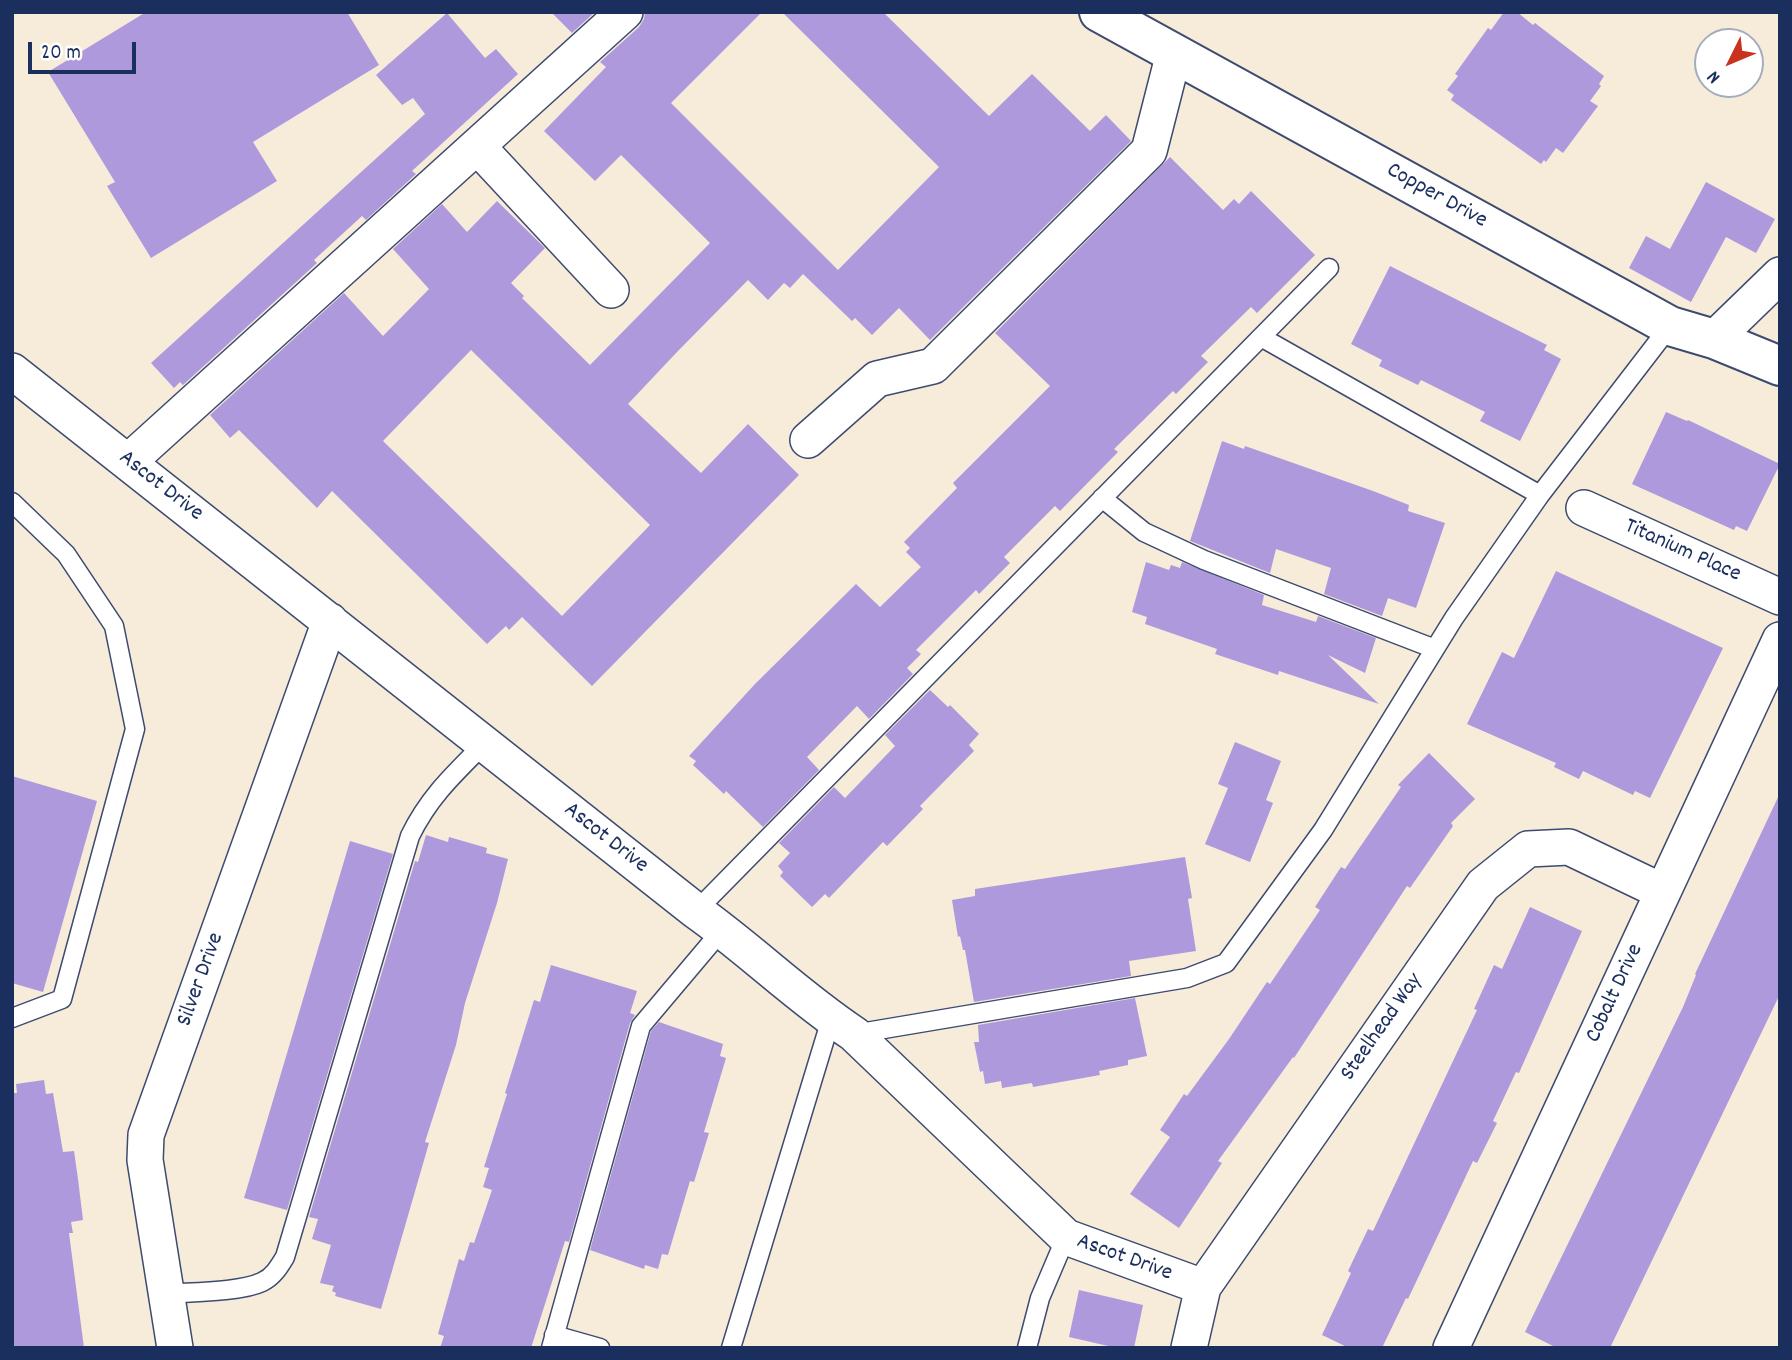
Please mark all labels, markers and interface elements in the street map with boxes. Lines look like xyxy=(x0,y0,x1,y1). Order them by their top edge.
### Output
scale bar xyxy=(32,28,140,72)
north arrow xyxy=(1694,28,1764,98)
text: 20 m xyxy=(41,39,81,69)
text: N xyxy=(1702,64,1728,89)
street label: Copper Drive xyxy=(1381,158,1491,236)
street label: Ascot Drive xyxy=(112,445,208,529)
street label: Titanium Place xyxy=(1619,514,1745,590)
street label: Ascot Drive xyxy=(557,797,653,881)
street label: Silver Drive xyxy=(172,929,232,1031)
street label: Cobalt Drive xyxy=(1581,940,1651,1048)
street label: Steelhead Way xyxy=(1336,969,1430,1087)
street label: Ascot Drive xyxy=(1072,1229,1176,1289)

